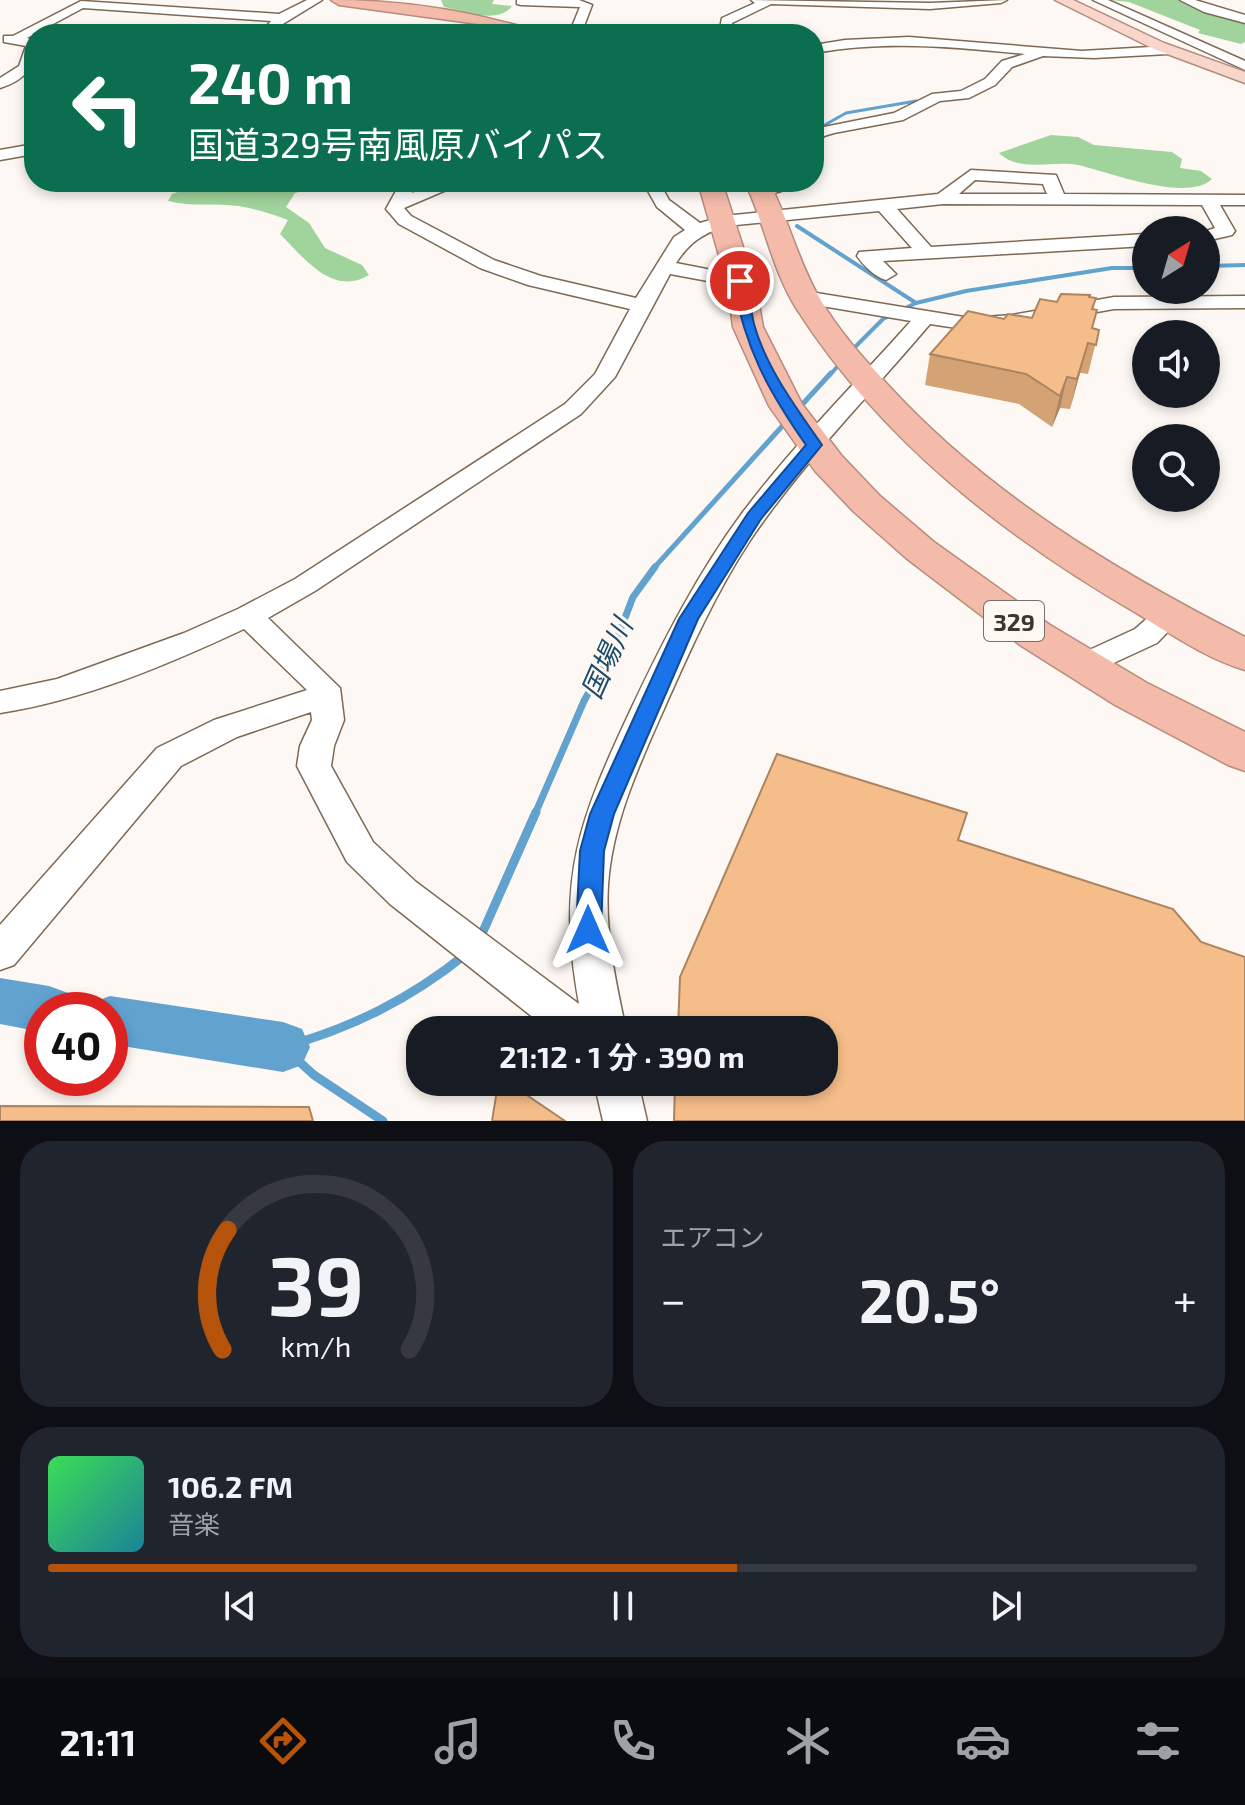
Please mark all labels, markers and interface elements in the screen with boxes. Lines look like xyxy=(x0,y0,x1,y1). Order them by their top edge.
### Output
text: 240 m xyxy=(188,48,353,115)
icon: left xyxy=(56,56,160,160)
text: 国道329号南風原バイパス xyxy=(188,122,608,165)
north arrow xyxy=(1132,216,1220,304)
map controls xyxy=(1132,216,1220,512)
pin xyxy=(706,247,774,315)
icon: arrive xyxy=(718,259,762,303)
button: sound xyxy=(1132,320,1220,408)
button: search xyxy=(1132,424,1220,512)
road number: 329 xyxy=(984,601,1044,641)
water label: 国場川 xyxy=(573,610,640,703)
position arrow xyxy=(546,888,630,972)
speed limit sign: 40 xyxy=(24,992,128,1096)
text: 21:12 · 1 分 · 390 m xyxy=(499,1038,745,1074)
text: エアコン xyxy=(661,1221,765,1252)
text: 39 xyxy=(268,1233,364,1333)
text: 20.5° xyxy=(859,1263,1000,1335)
text: − xyxy=(661,1272,686,1325)
text: + xyxy=(1173,1272,1197,1325)
text: km/h xyxy=(281,1328,352,1363)
text: 106.2 FM xyxy=(168,1468,293,1504)
text: 音楽 xyxy=(168,1508,220,1539)
icon: previous xyxy=(218,1584,262,1628)
icon: pause xyxy=(601,1584,645,1628)
icon: next xyxy=(984,1584,1028,1628)
icon: directions xyxy=(255,1713,311,1769)
icon: music xyxy=(430,1713,486,1769)
icon: phone xyxy=(605,1713,661,1769)
icon: climate xyxy=(780,1713,836,1769)
icon: car xyxy=(955,1713,1011,1769)
icon: filters xyxy=(1130,1713,1186,1769)
text: 21:11 xyxy=(59,1720,136,1763)

